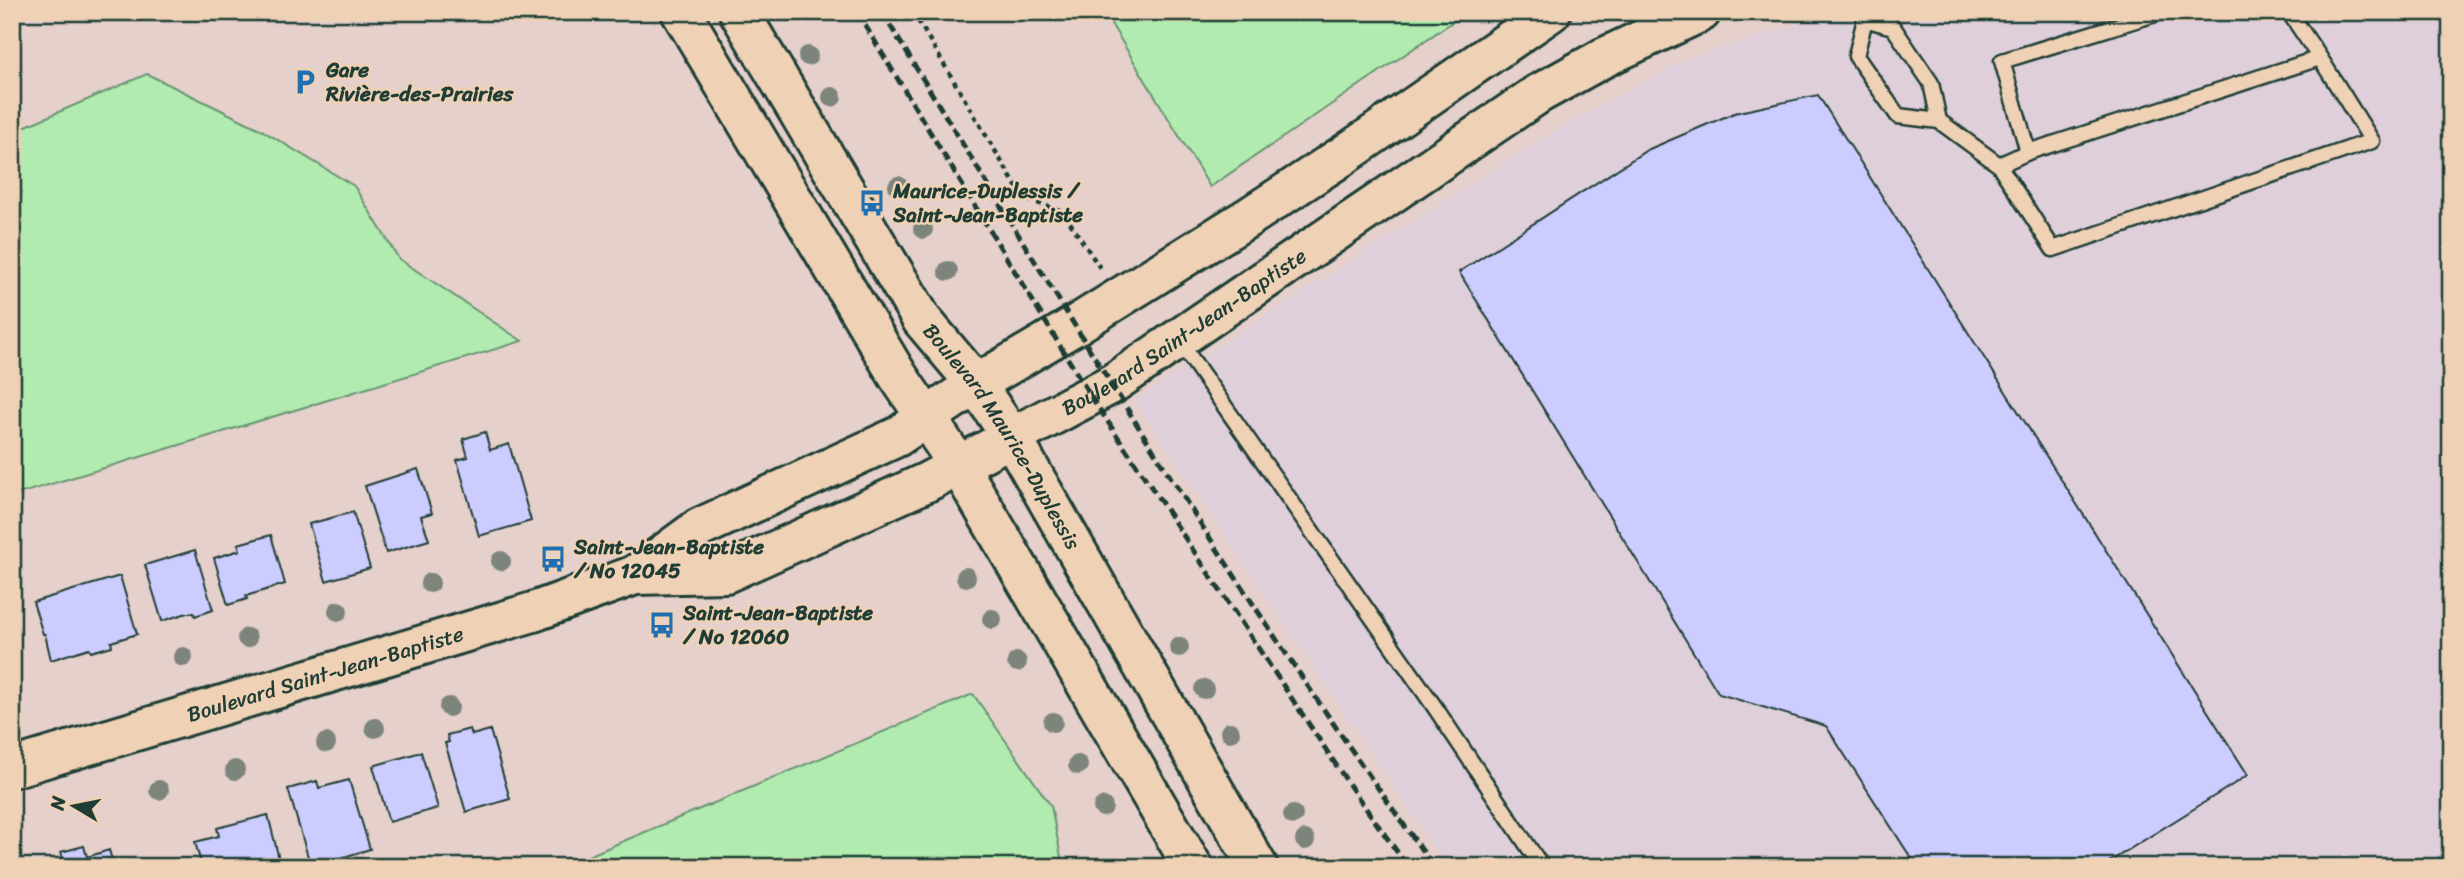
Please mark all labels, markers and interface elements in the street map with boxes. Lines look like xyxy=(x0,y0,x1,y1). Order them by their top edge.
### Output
place label: Gare Rivière-des-Prairies xyxy=(325,51,515,113)
parking icon: Gare Rivière-des-Prairies xyxy=(290,67,320,97)
place label: Maurice-Duplessis / Saint-Jean-Baptiste xyxy=(892,172,1083,234)
bus stop icon: Maurice-Duplessis / Saint-Jean-Baptiste xyxy=(857,188,887,218)
street label: Boulevard Saint-Jean-Baptiste xyxy=(1055,237,1315,427)
street label: Boulevard Maurice-Duplessis xyxy=(913,314,1092,557)
place label: Saint-Jean-Baptiste / No 12045 xyxy=(573,528,764,590)
bus stop icon: Saint-Jean-Baptiste / No 12045 xyxy=(538,544,568,574)
place label: Saint-Jean-Baptiste / No 12060 xyxy=(682,594,873,656)
bus stop icon: Saint-Jean-Baptiste / No 12060 xyxy=(647,610,677,640)
street label: Boulevard Saint-Jean-Baptiste xyxy=(182,615,468,734)
north arrow xyxy=(38,770,108,840)
text: N xyxy=(40,793,75,813)

